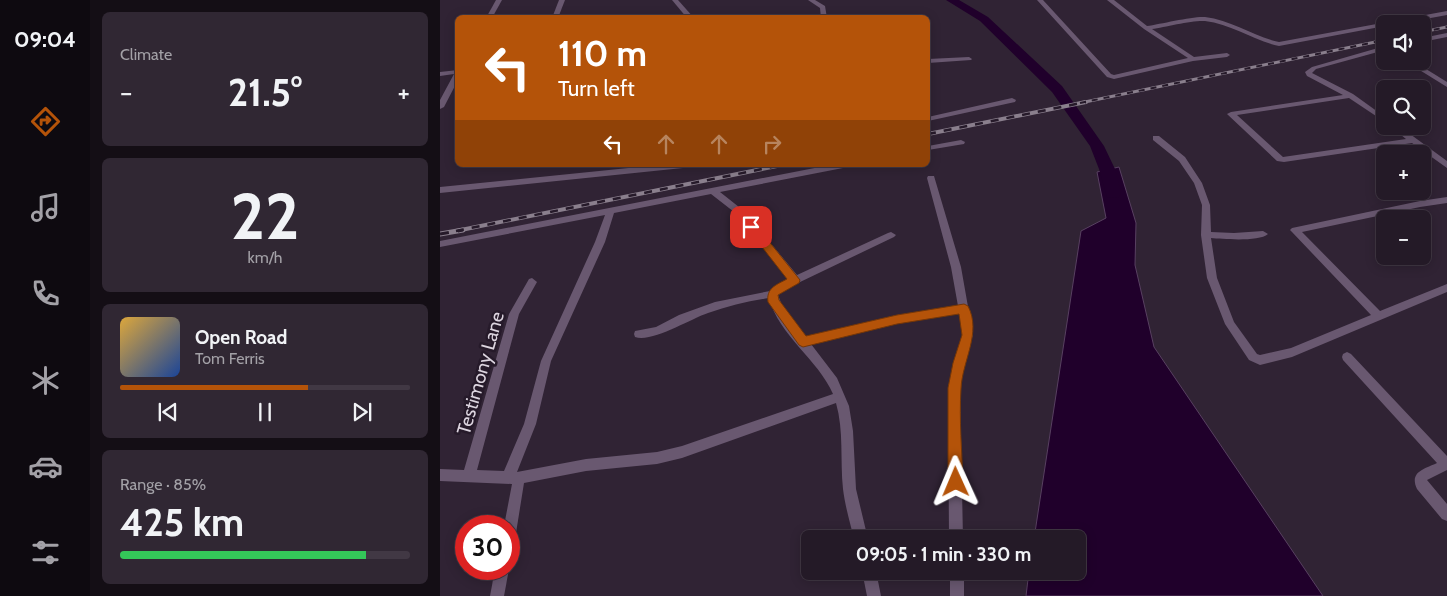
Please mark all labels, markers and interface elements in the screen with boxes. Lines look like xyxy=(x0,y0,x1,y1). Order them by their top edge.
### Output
map controls xyxy=(1376,15,1431,265)
button: sound xyxy=(1376,15,1431,70)
text: 09:04 xyxy=(14,26,76,53)
text: 110 m xyxy=(558,32,647,75)
icon: left xyxy=(475,35,540,100)
text: Climate xyxy=(120,45,172,64)
text: 21.5° xyxy=(228,69,302,116)
text: − xyxy=(120,75,132,109)
text: + xyxy=(398,75,410,109)
text: Turn left xyxy=(558,75,635,102)
button: search xyxy=(1376,80,1431,135)
icon: directions xyxy=(28,104,63,139)
icon: left xyxy=(599,130,627,158)
icon: ahead xyxy=(652,130,680,158)
icon: ahead xyxy=(705,130,733,158)
icon: right xyxy=(758,130,786,158)
button: + xyxy=(1376,145,1431,200)
text: 22 xyxy=(231,176,299,255)
icon: music xyxy=(28,190,63,225)
pin xyxy=(730,206,772,248)
button: − xyxy=(1376,210,1431,265)
icon: arrive xyxy=(737,213,765,241)
text: km/h xyxy=(247,248,283,267)
icon: phone xyxy=(28,276,63,311)
street label: Testimony Lane xyxy=(452,309,509,437)
text: Open Road xyxy=(195,326,287,349)
text: Tom Ferris xyxy=(195,349,265,368)
icon: climate xyxy=(28,363,63,398)
icon: previous xyxy=(154,398,182,426)
icon: pause xyxy=(251,398,279,426)
icon: next xyxy=(348,398,376,426)
icon: car xyxy=(28,449,63,484)
position arrow xyxy=(929,455,981,507)
text: Range · 85% xyxy=(120,475,206,494)
text: 425 km xyxy=(120,499,244,546)
speed limit sign: 30 xyxy=(455,515,520,580)
icon: filters xyxy=(28,535,63,570)
text: 09:05 · 1 min · 330 m xyxy=(856,543,1031,566)

